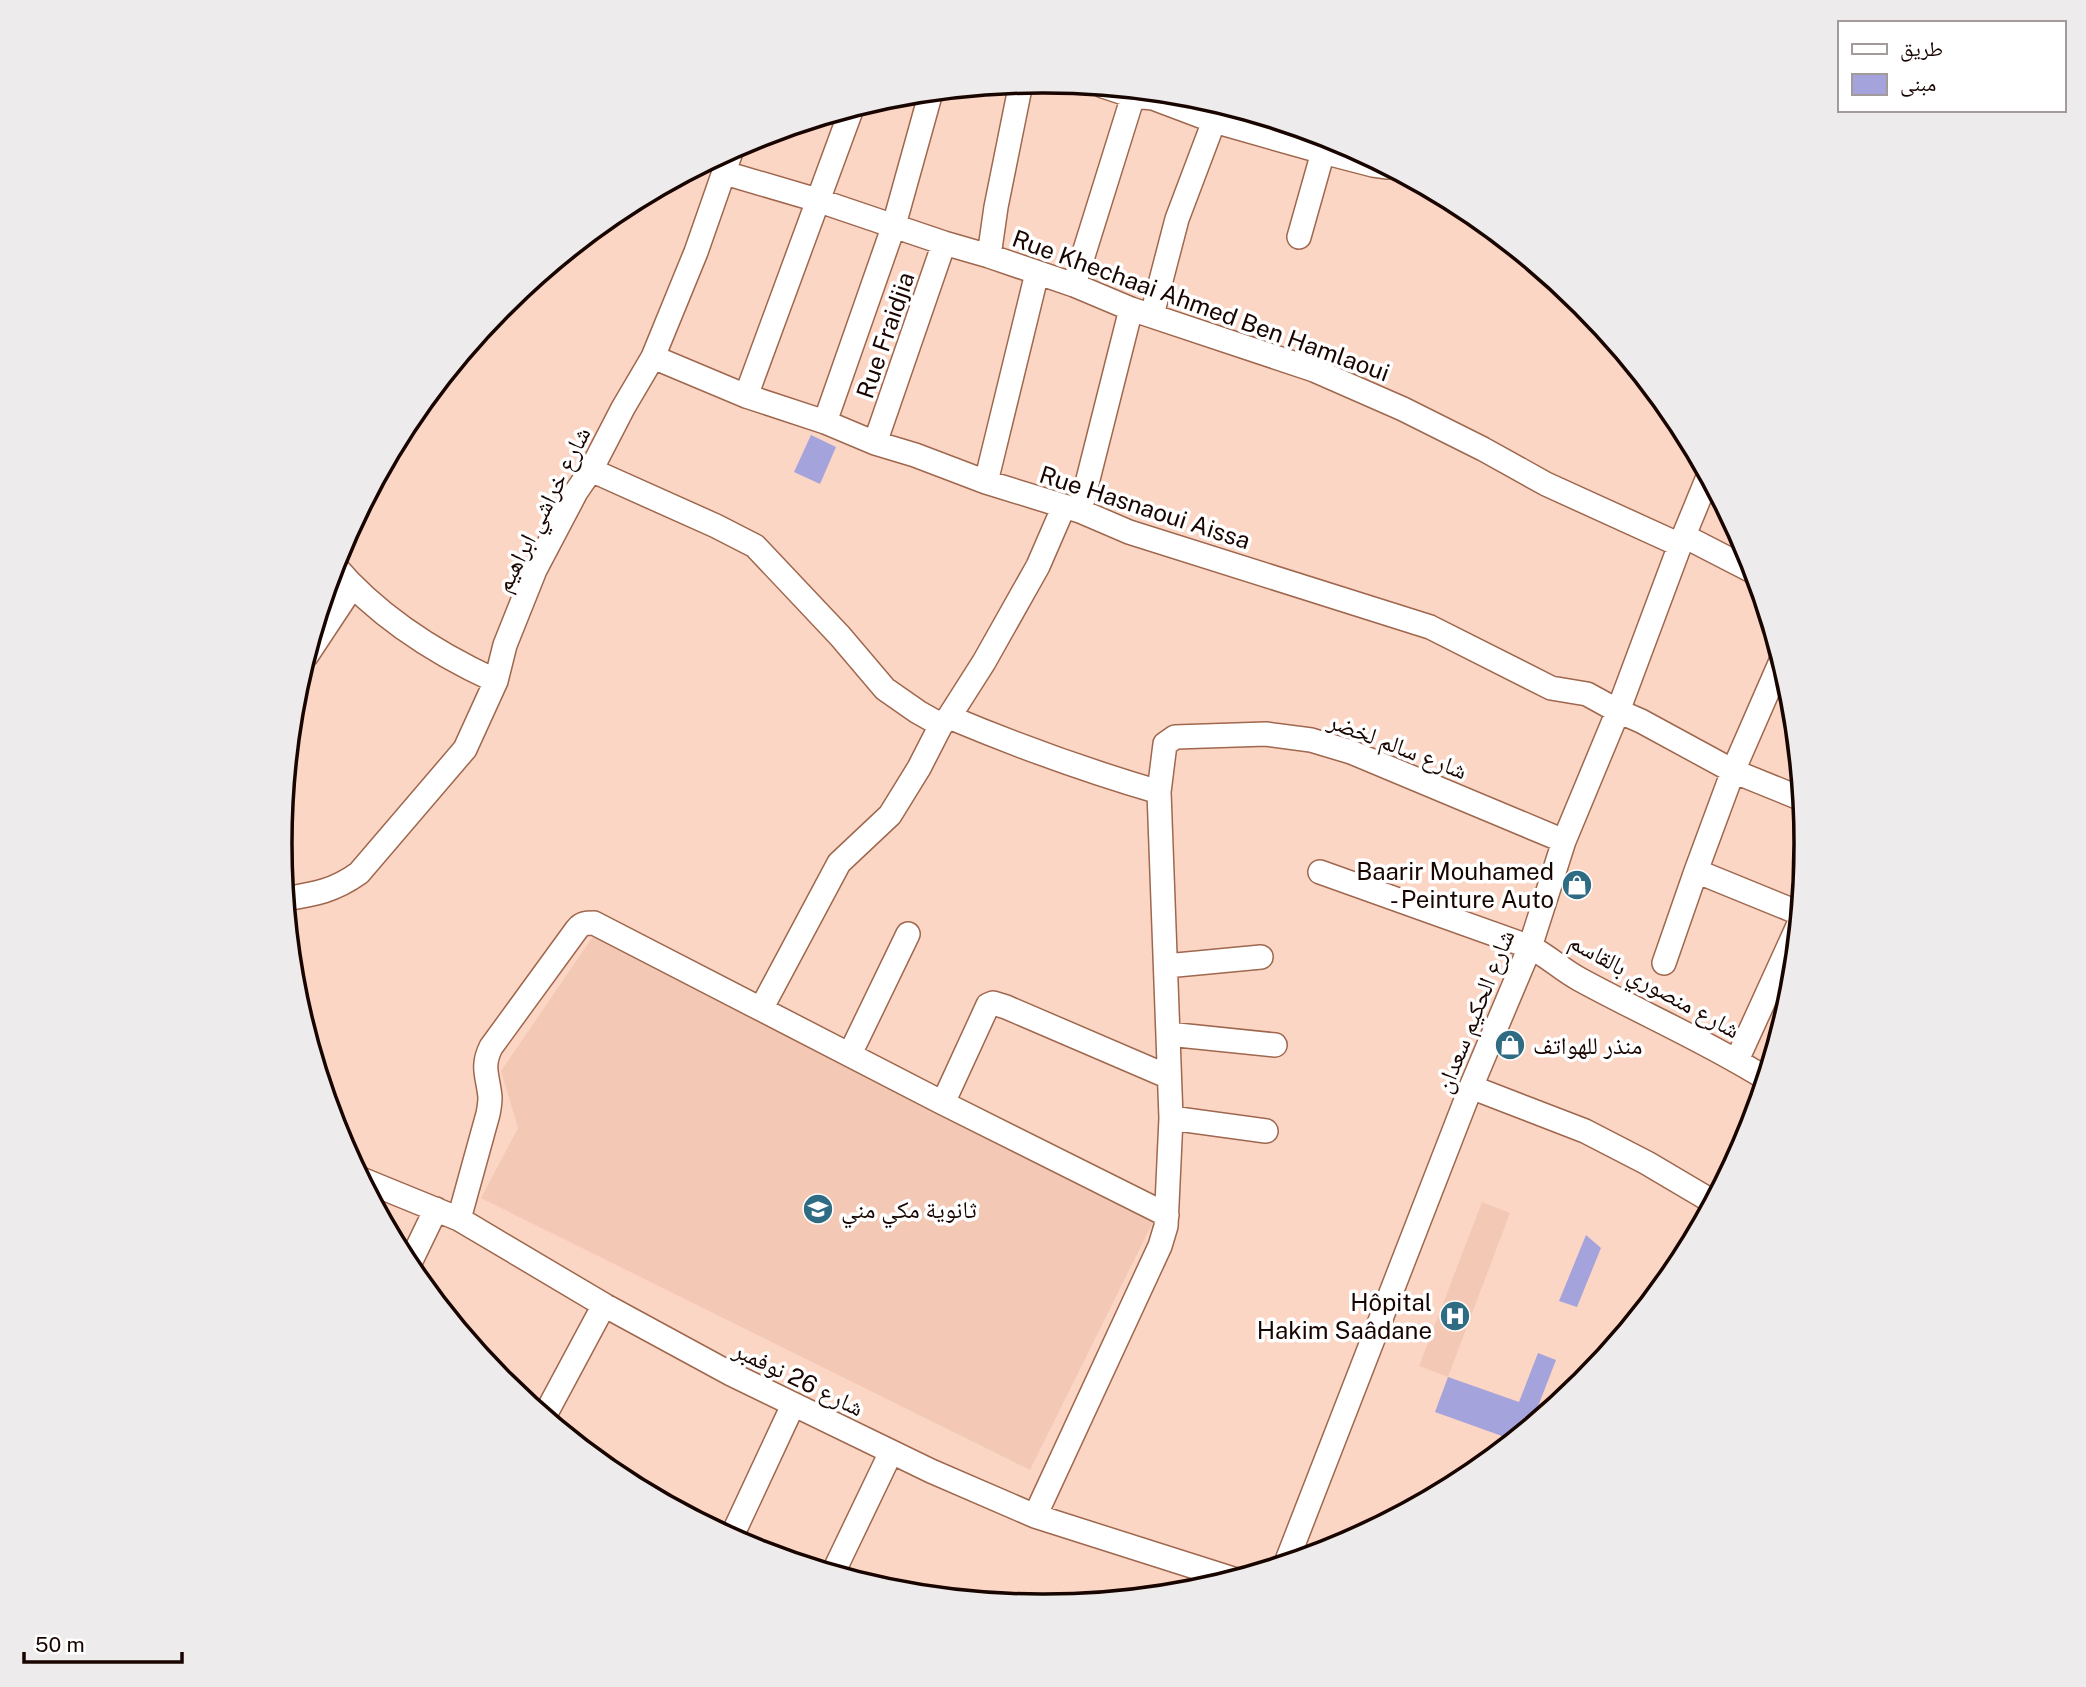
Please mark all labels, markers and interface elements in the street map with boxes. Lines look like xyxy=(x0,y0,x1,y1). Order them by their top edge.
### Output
legend xyxy=(1838,21,2065,112)
text: طريق xyxy=(1900,36,1943,62)
text: مبنى xyxy=(1900,71,1936,97)
street label: Rue Khechaai Ahmed Ben Hamlaoui xyxy=(1009,224,1393,386)
street label: Rue Fraidjia xyxy=(850,268,920,402)
street label: شارع خراشي ابراهيم xyxy=(488,422,601,599)
street label: Rue Hasnaoui Aissa xyxy=(1036,460,1254,554)
street label: شارع سالم لخضر xyxy=(1323,705,1471,787)
place label: Baarir Mouhamed - Peinture Auto xyxy=(1356,857,1554,913)
shop icon: Baarir Mouhamed - Peinture Auto xyxy=(1560,868,1594,902)
street label: شارع الحكيم سعدان xyxy=(1429,925,1522,1098)
street label: شارع منصوري بالقاسم xyxy=(1562,926,1745,1049)
shop icon: منذر للهواتف xyxy=(1493,1028,1527,1062)
place label: منذر للهواتف xyxy=(1533,1031,1642,1059)
school or university icon: ثانوية مكي مني xyxy=(801,1192,835,1226)
place label: ثانوية مكي مني xyxy=(841,1195,977,1229)
place label: Hôpital Hakim Saâdane xyxy=(1257,1288,1432,1344)
hospital icon: Hôpital Hakim Saâdane xyxy=(1438,1299,1472,1333)
street label: شارع 26 نوفمبر xyxy=(728,1334,869,1423)
scale bar xyxy=(24,1620,182,1664)
text: 50 m xyxy=(35,1632,85,1657)

